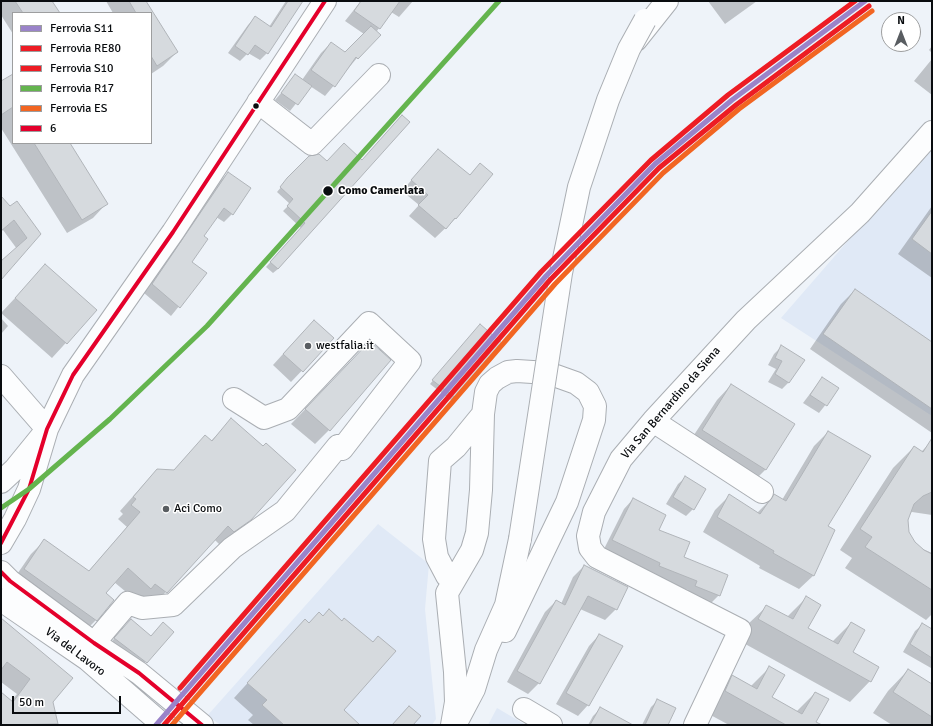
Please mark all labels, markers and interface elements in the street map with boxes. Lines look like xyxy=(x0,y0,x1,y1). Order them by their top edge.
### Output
legend xyxy=(12,12,152,144)
north arrow xyxy=(881,12,921,52)
text: N xyxy=(897,14,905,27)
text: Ferrovia S11 xyxy=(50,21,114,36)
text: Ferrovia RE80 xyxy=(50,41,121,56)
text: Ferrovia S10 xyxy=(50,61,114,76)
text: Ferrovia R17 xyxy=(50,81,114,96)
text: Ferrovia ES xyxy=(50,101,107,116)
unlabelled marker xyxy=(251,101,261,111)
text: 6 xyxy=(50,121,56,136)
marker: Como Camerlata xyxy=(321,184,335,198)
place label: Como Camerlata xyxy=(338,184,424,198)
place label: westfalia.it xyxy=(316,339,374,353)
marker: westfalia.it xyxy=(303,341,313,351)
street label: Via San Bernardino da Siena xyxy=(618,344,724,462)
place label: Aci Como xyxy=(174,502,222,516)
marker: Aci Como xyxy=(161,504,171,514)
street label: Via del Lavoro xyxy=(42,625,108,679)
scale bar xyxy=(14,688,123,714)
text: 50 m xyxy=(19,695,44,710)

